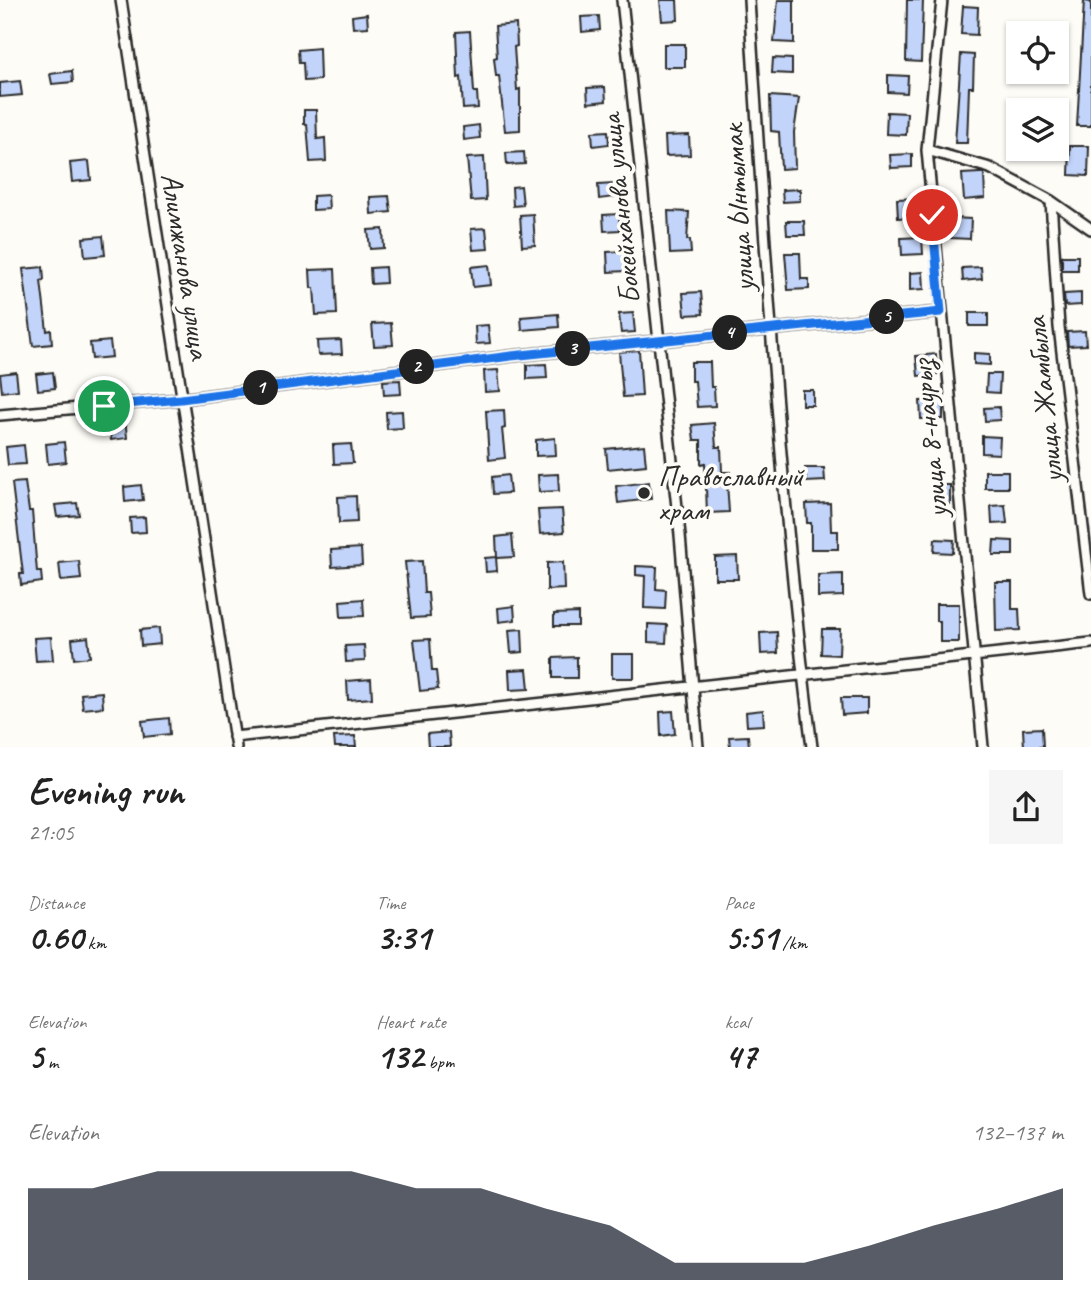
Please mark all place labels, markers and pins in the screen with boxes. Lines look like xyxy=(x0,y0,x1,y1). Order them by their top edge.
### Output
pin xyxy=(902,185,962,245)
pin: 5 xyxy=(870,300,904,334)
pin: 4 xyxy=(712,316,748,350)
pin: 3 xyxy=(556,332,590,366)
pin: 2 xyxy=(400,350,434,384)
pin: 1 xyxy=(244,370,278,406)
pin xyxy=(74,376,134,436)
place label: Православный храм xyxy=(658,457,805,529)
marker: Православный храм xyxy=(636,485,652,501)

